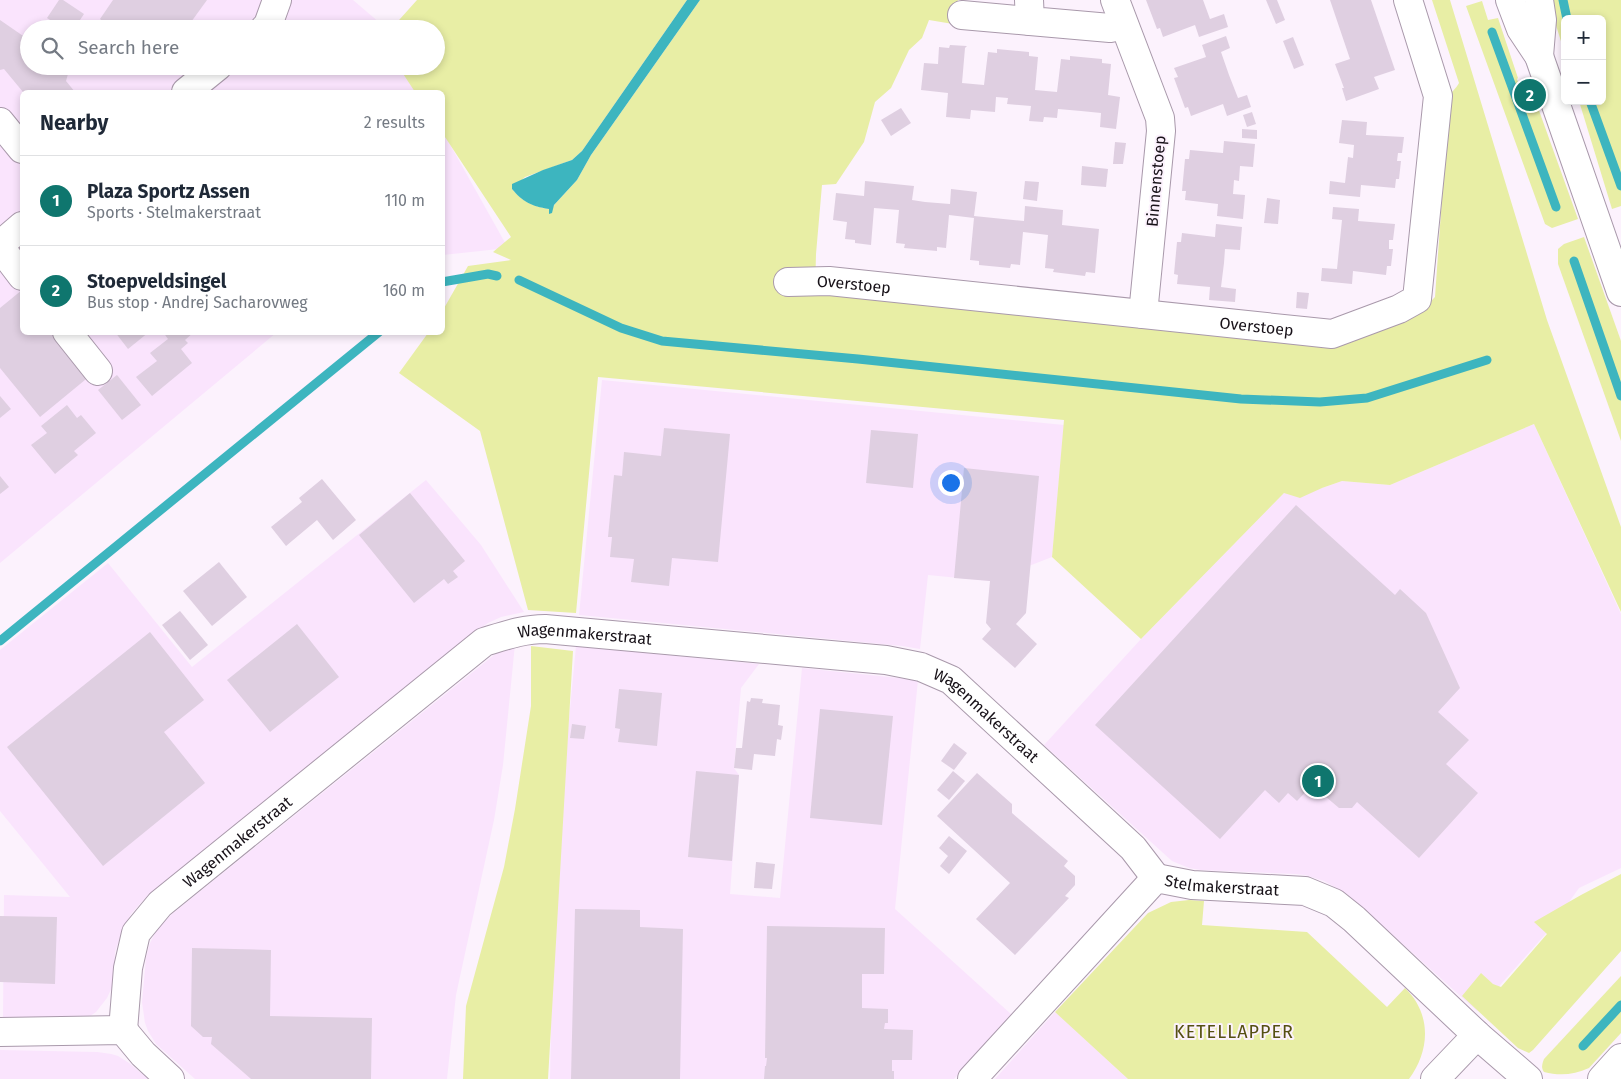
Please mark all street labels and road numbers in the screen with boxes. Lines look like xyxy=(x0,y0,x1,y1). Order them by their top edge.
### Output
street label: Binnenstoep xyxy=(1143,135,1169,227)
street label: Overstoep xyxy=(817,271,892,297)
street label: Overstoep xyxy=(1219,313,1295,339)
street label: Wagenmakerstraat xyxy=(516,619,653,648)
street label: Wagenmakerstraat xyxy=(931,664,1043,766)
street label: Wagenmakerstraat xyxy=(179,792,296,891)
street label: Stelmakerstraat xyxy=(1163,870,1280,899)

